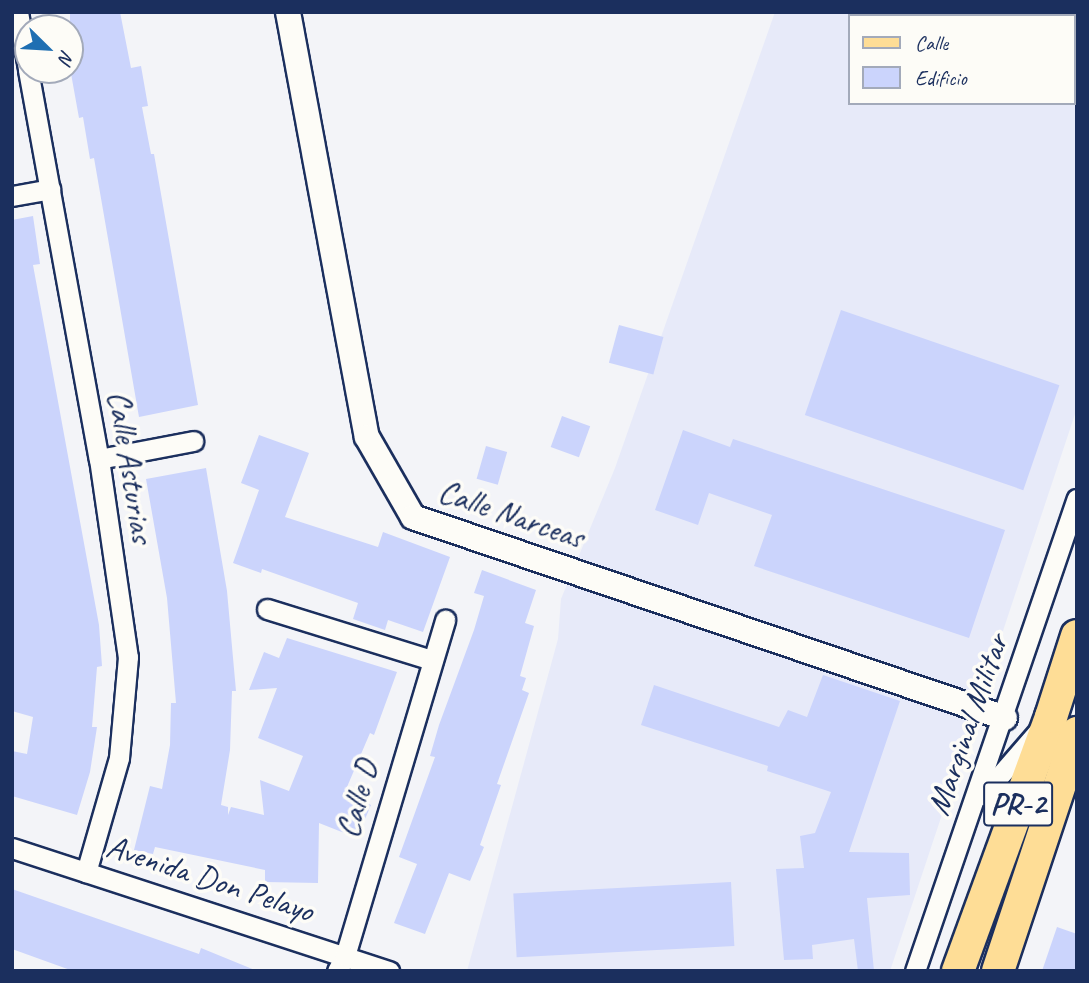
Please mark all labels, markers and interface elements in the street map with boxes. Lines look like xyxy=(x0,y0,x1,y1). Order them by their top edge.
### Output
north arrow xyxy=(14,14,84,84)
legend xyxy=(848,14,1075,105)
text: Calle xyxy=(915,30,948,56)
text: N xyxy=(53,46,80,67)
text: Edificio xyxy=(915,65,967,91)
street label: Calle Asturias xyxy=(98,388,162,546)
street label: Calle Narceas xyxy=(432,471,590,559)
street label: Marginal Militar xyxy=(919,630,1017,820)
street label: Calle D xyxy=(328,756,388,842)
road number: PR-2 xyxy=(983,776,1053,832)
street label: Avenida Don Pelayo xyxy=(102,827,318,931)

